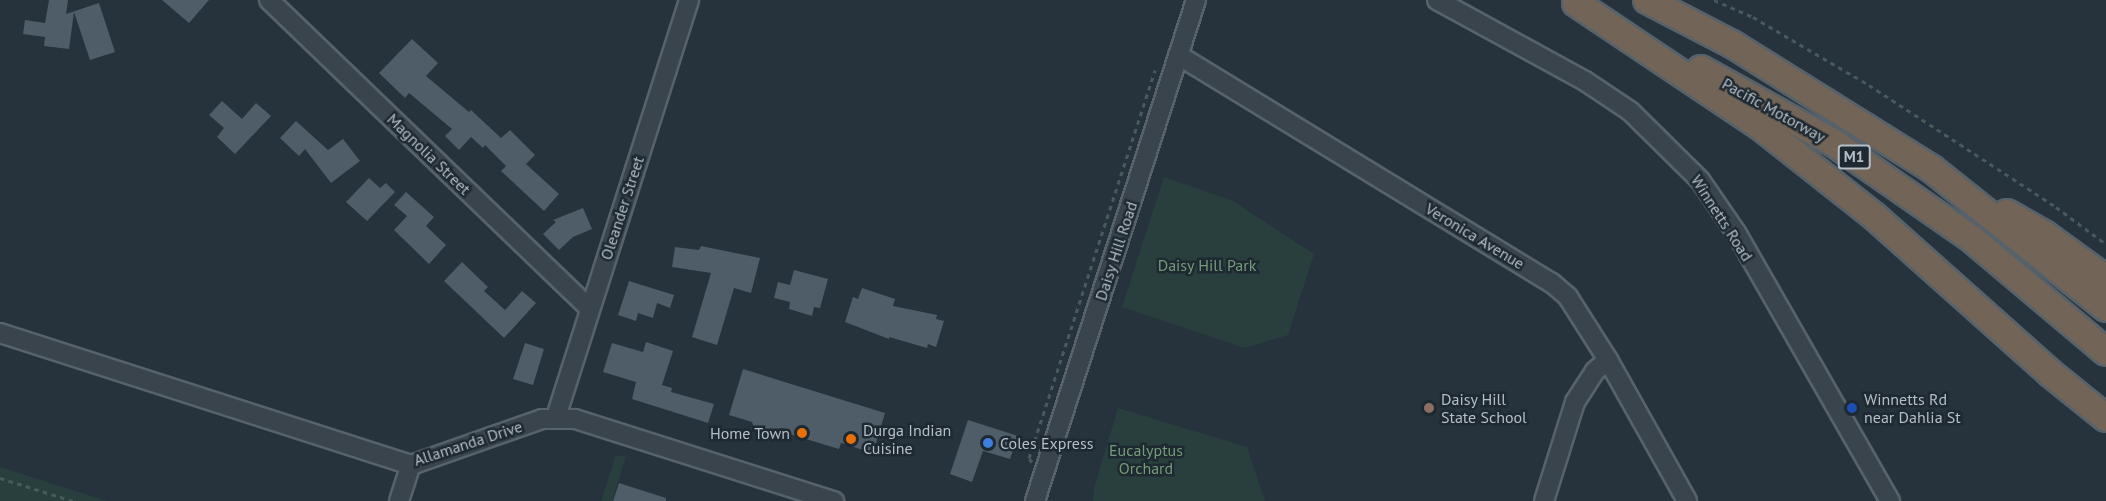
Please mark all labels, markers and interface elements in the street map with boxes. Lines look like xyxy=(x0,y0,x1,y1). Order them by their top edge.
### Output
street label: Pacific Motorway xyxy=(1719,74,1829,146)
street label: Magnolia Street xyxy=(383,109,475,199)
road number: M1 xyxy=(1838,145,1870,169)
street label: Oleander Street xyxy=(596,154,648,262)
street label: Winnetts Road xyxy=(1687,171,1757,265)
street label: Daisy Hill Road xyxy=(1091,199,1141,303)
street label: Veronica Avenue xyxy=(1422,199,1528,273)
park label: Daisy Hill Park xyxy=(1157,255,1257,275)
place label: Daisy Hill State School xyxy=(1441,389,1527,427)
place label: Winnetts Rd near Dahlia St xyxy=(1864,389,1961,427)
marker: Daisy Hill State School xyxy=(1422,401,1436,415)
marker: Winnetts Rd near Dahlia St xyxy=(1845,401,1859,415)
street label: Allamanda Drive xyxy=(411,416,525,470)
place label: Durga Indian Cuisine xyxy=(863,420,951,458)
place label: Home Town xyxy=(710,423,790,443)
marker: Home Town xyxy=(795,426,809,440)
marker: Durga Indian Cuisine xyxy=(844,432,858,446)
place label: Coles Express xyxy=(1000,433,1093,453)
marker: Coles Express xyxy=(981,436,995,450)
park label: Eucalyptus Orchard xyxy=(1109,440,1183,478)

